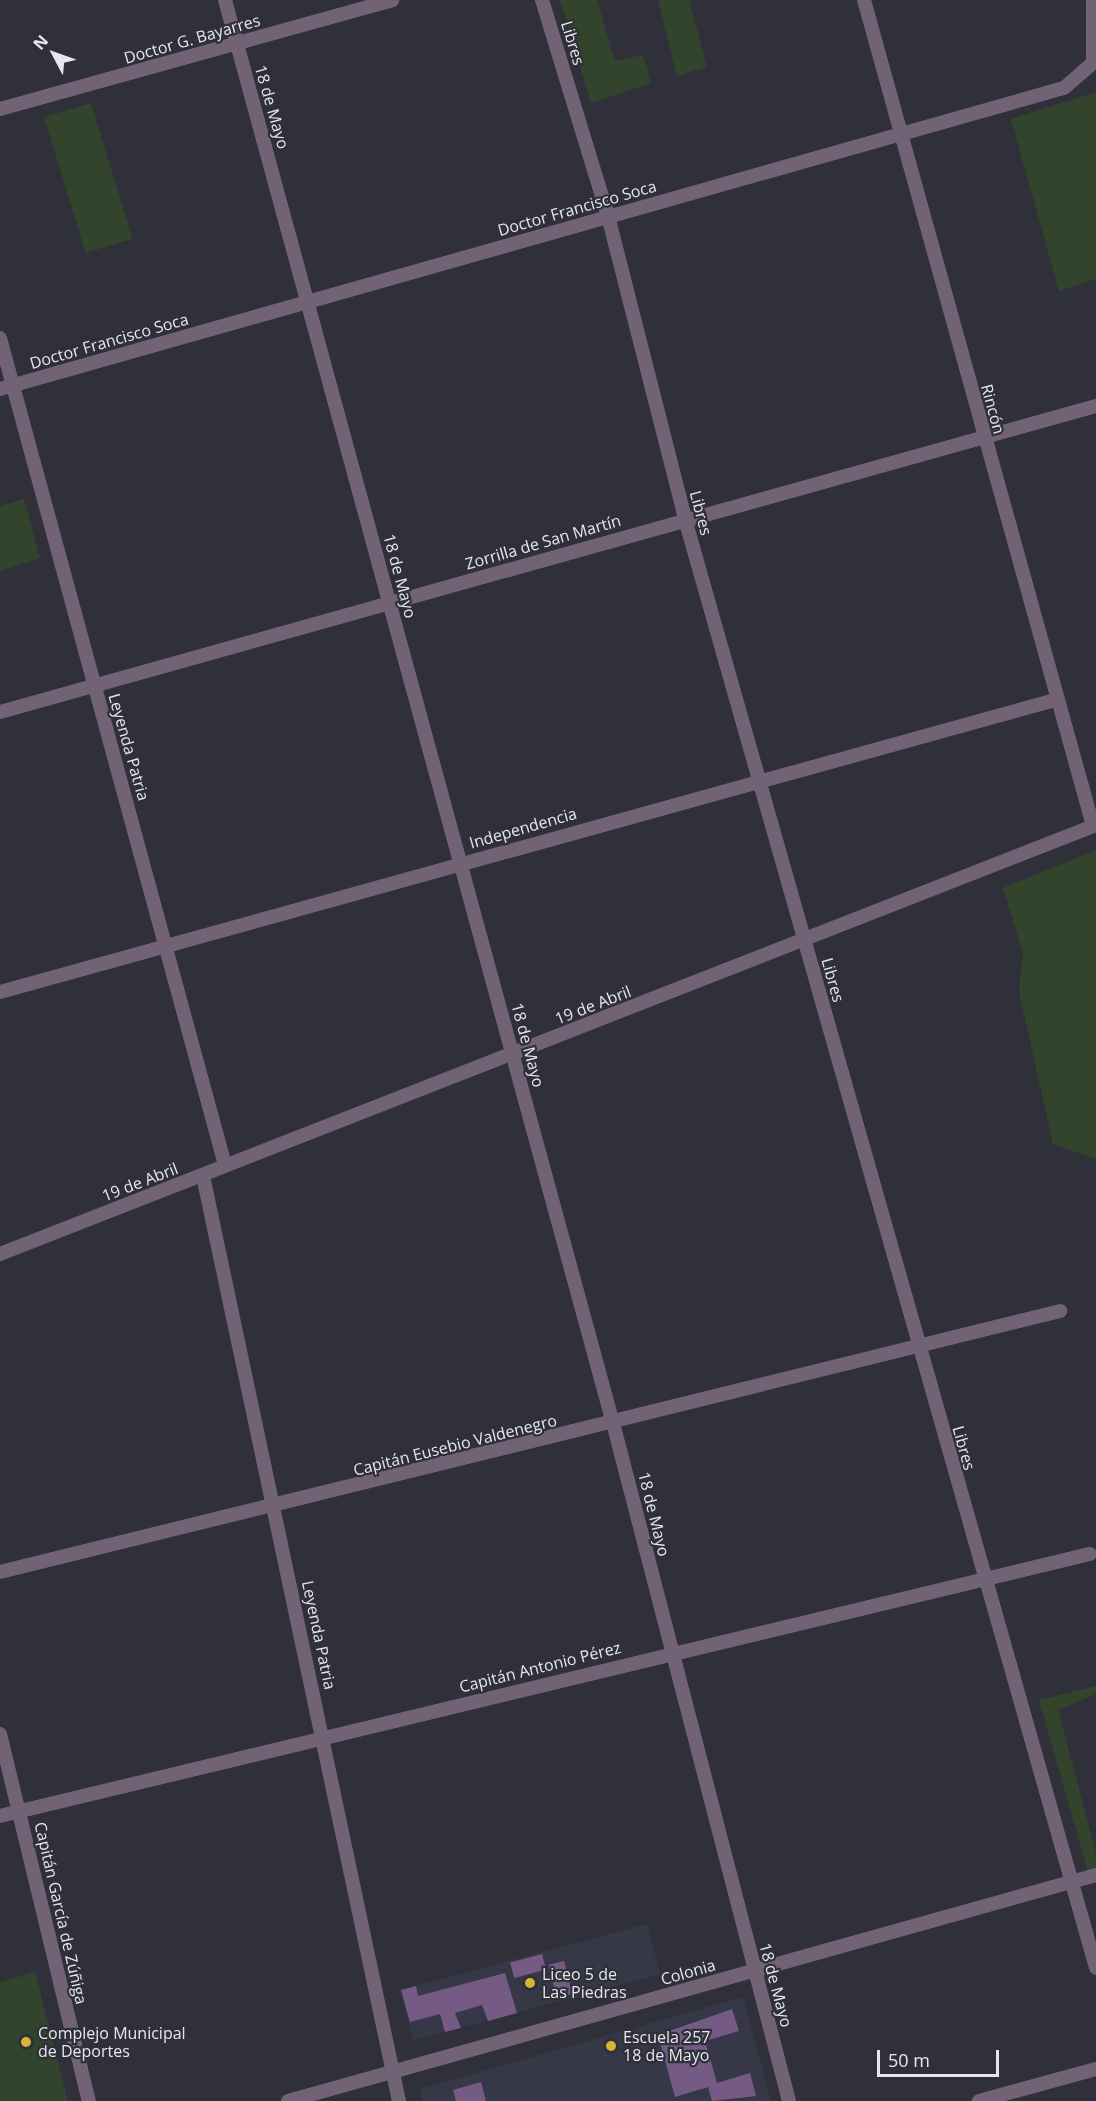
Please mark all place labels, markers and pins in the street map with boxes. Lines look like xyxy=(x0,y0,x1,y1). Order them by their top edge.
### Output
place label: Liceo 5 de Las Piedras xyxy=(542,1964,627,2002)
marker: Liceo 5 de Las Piedras xyxy=(523,1976,537,1990)
place label: Complejo Municipal de Deportes xyxy=(38,2023,186,2061)
place label: Escuela 257 18 de Mayo xyxy=(623,2027,711,2065)
marker: Complejo Municipal de Deportes xyxy=(19,2035,33,2049)
marker: Escuela 257 18 de Mayo xyxy=(604,2039,618,2053)

